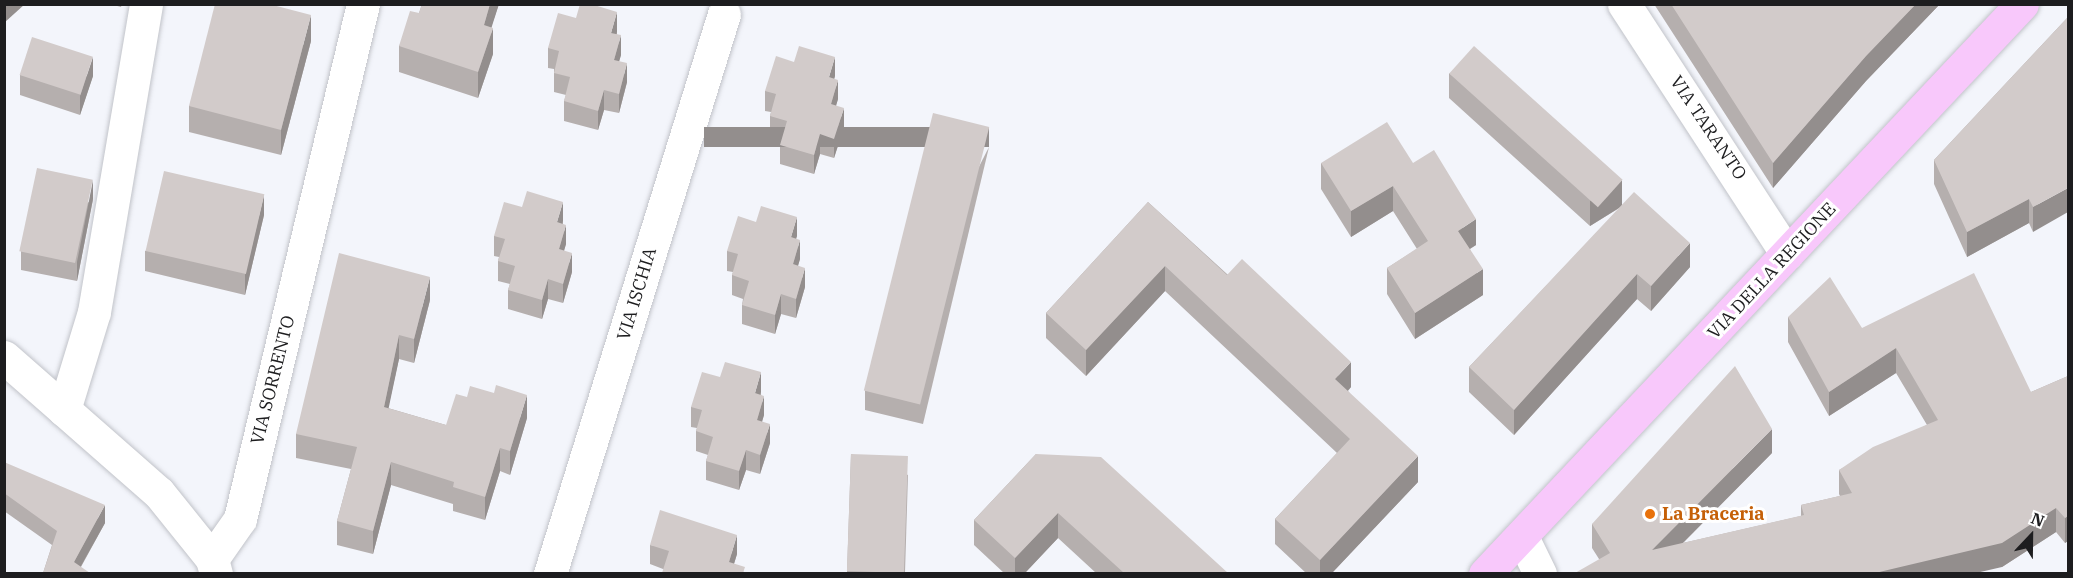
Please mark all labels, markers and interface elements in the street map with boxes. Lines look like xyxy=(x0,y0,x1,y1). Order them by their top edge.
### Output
street label: VIA TARANTO xyxy=(1665,72,1751,184)
street label: VIA DELLA REGIONE xyxy=(1703,198,1841,344)
street label: VIA ISCHIA xyxy=(613,245,661,343)
street label: VIA SORRENTO xyxy=(247,313,299,447)
place label: La Braceria xyxy=(1662,503,1765,525)
north arrow xyxy=(2001,506,2061,566)
marker: La Braceria xyxy=(1643,507,1657,521)
text: N xyxy=(2028,508,2047,531)

